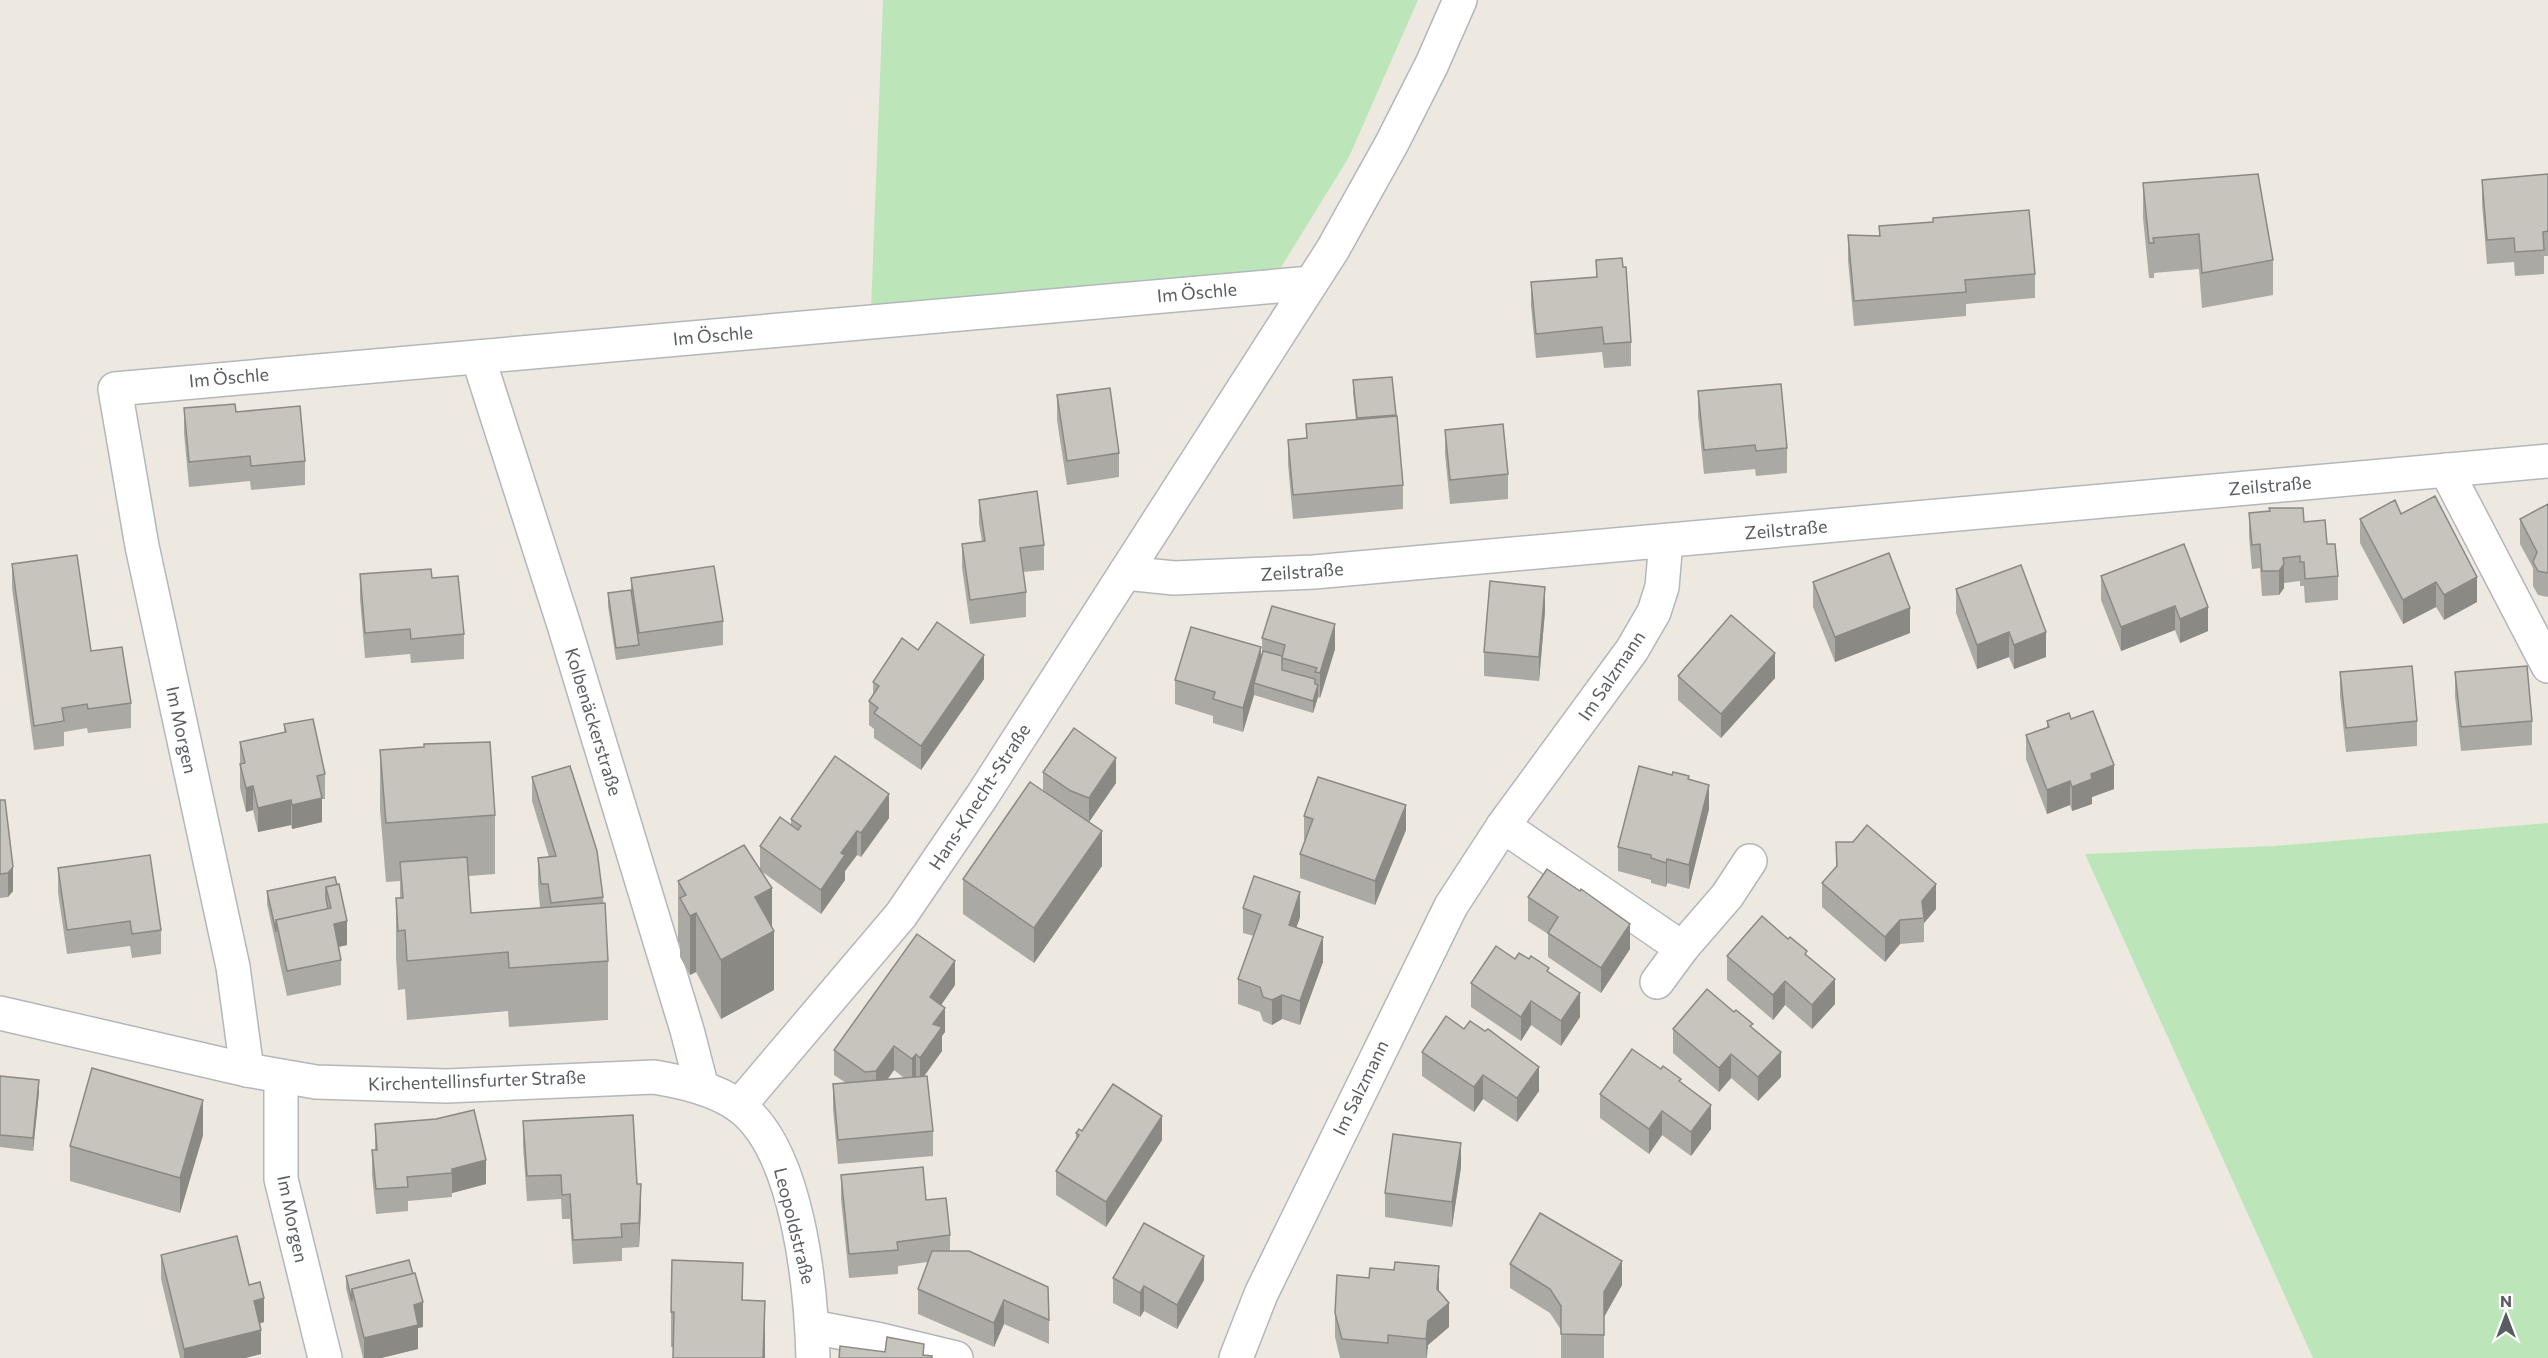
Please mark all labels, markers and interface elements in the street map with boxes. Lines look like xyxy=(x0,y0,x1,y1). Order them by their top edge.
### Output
street label: Im Öschle xyxy=(1156,278,1238,306)
street label: Im Öschle xyxy=(672,321,754,349)
street label: Im Öschle xyxy=(188,363,270,391)
street label: Zeilstraße xyxy=(2228,470,2312,500)
street label: Zeilstraße xyxy=(1744,514,1828,544)
street label: Zeilstraße xyxy=(1260,557,1344,585)
street label: Im Salzmann xyxy=(1573,626,1649,724)
street label: Kolbenäckerstraße xyxy=(561,645,627,798)
street label: Im Morgen xyxy=(162,684,202,775)
street label: Hans-Knecht-Straße xyxy=(924,719,1035,874)
street label: Im Salzmann xyxy=(1328,1036,1393,1139)
street label: Kirchentellinsfurter Straße xyxy=(368,1065,586,1095)
street label: Leopoldstraße xyxy=(770,1165,820,1286)
street label: Im Morgen xyxy=(273,1173,313,1264)
north arrow xyxy=(2476,1286,2536,1346)
text: N xyxy=(2500,1291,2512,1310)

